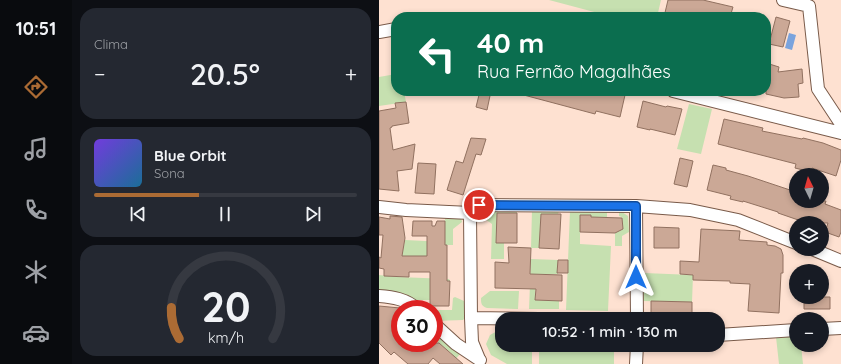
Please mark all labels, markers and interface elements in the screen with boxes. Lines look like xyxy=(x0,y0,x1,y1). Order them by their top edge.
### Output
text: 10:51 xyxy=(16,17,56,40)
text: 40 m xyxy=(477,25,544,60)
icon: left xyxy=(411,28,463,80)
text: Clima xyxy=(94,36,128,52)
text: 20.5° xyxy=(190,55,260,93)
text: − xyxy=(94,60,105,88)
text: + xyxy=(345,60,357,88)
text: Rua Fernão Magalhães xyxy=(477,60,671,83)
icon: directions xyxy=(22,73,50,101)
icon: music xyxy=(22,135,50,163)
text: Blue Orbit xyxy=(154,146,227,165)
text: Sona xyxy=(154,165,185,181)
north arrow xyxy=(789,168,829,208)
map controls xyxy=(789,168,829,352)
pin xyxy=(462,188,496,222)
icon: arrive xyxy=(468,194,490,216)
icon: phone xyxy=(22,196,50,224)
icon: previous xyxy=(127,203,149,225)
icon: pause xyxy=(214,203,236,225)
icon: next xyxy=(302,203,324,225)
button: layers xyxy=(789,216,829,256)
position arrow xyxy=(615,256,657,298)
icon: climate xyxy=(22,258,50,286)
button: + xyxy=(789,264,829,304)
text: 20 xyxy=(201,279,250,331)
speed limit sign: 30 xyxy=(391,300,443,352)
button: − xyxy=(789,312,829,352)
icon: car xyxy=(22,319,50,347)
text: 10:52 · 1 min · 130 m xyxy=(542,322,678,341)
text: km/h xyxy=(207,328,244,346)

